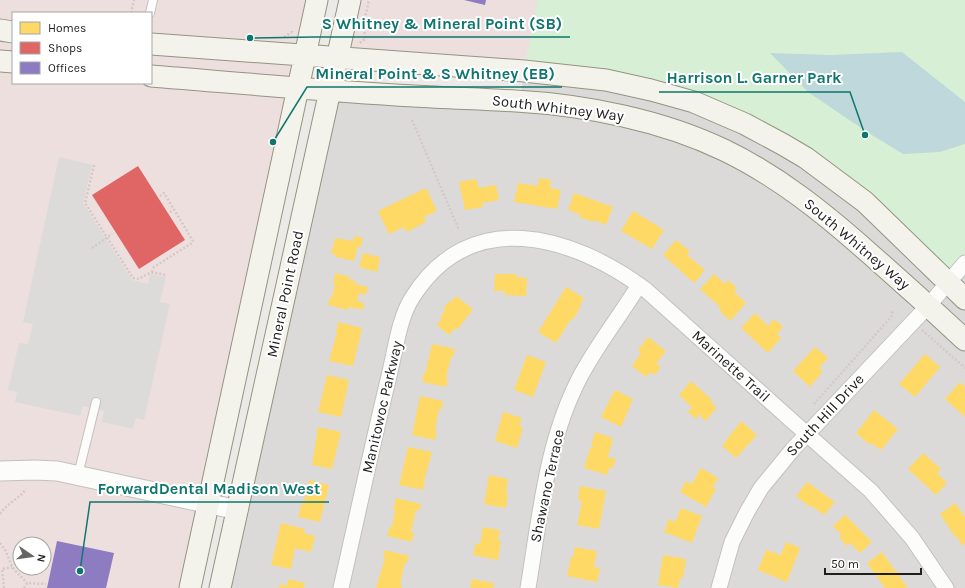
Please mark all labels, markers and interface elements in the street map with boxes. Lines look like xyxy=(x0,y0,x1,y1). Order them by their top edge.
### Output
callout: S Whitney & Mineral Point (SB) xyxy=(314,9,570,37)
legend xyxy=(12,12,152,84)
text: S Whitney & Mineral Point (SB) xyxy=(322,14,562,33)
text: Homes xyxy=(48,21,86,35)
text: Shops xyxy=(48,41,82,55)
callout: Mineral Point & S Whitney (EB) xyxy=(307,59,562,87)
text: Offices xyxy=(48,61,86,75)
text: Mineral Point & S Whitney (EB) xyxy=(315,64,555,83)
callout: Harrison L. Garner Park xyxy=(659,64,850,92)
text: Harrison L. Garner Park xyxy=(667,68,842,87)
street label: South Whitney Way xyxy=(491,91,625,125)
street label: South Whitney Way xyxy=(800,194,914,294)
street label: Mineral Point Road xyxy=(263,229,307,359)
street label: Marinette Trail xyxy=(688,326,774,406)
street label: Manitowoc Parkway xyxy=(358,339,406,475)
street label: South Hill Drive xyxy=(782,370,868,460)
street label: Shawano Terrace xyxy=(526,428,568,544)
callout: ForwardDental Madison West xyxy=(90,474,329,502)
text: ForwardDental Madison West xyxy=(98,479,320,498)
north arrow xyxy=(12,536,52,576)
scale bar xyxy=(825,550,921,576)
text: N xyxy=(34,553,48,563)
text: 50 m xyxy=(831,557,859,571)

